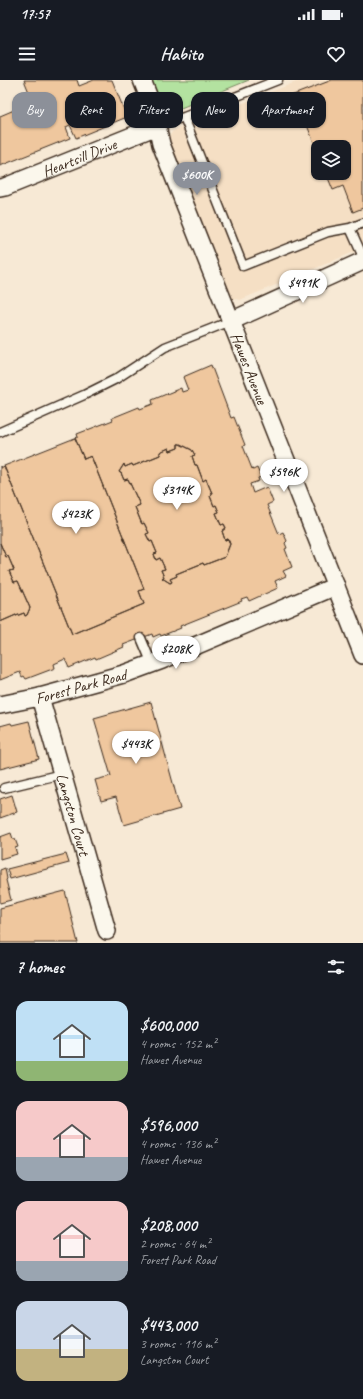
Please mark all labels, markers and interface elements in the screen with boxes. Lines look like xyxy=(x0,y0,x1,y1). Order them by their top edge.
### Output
text: 17:57 xyxy=(20,5,50,24)
icon: menu xyxy=(16,43,38,65)
text: Habito xyxy=(160,43,203,65)
icon: heart xyxy=(325,43,347,65)
chip: Buy xyxy=(12,92,57,128)
chip: Rent xyxy=(65,92,116,128)
chip: Filters xyxy=(124,92,183,128)
chip: New xyxy=(191,92,239,128)
chip: Apartment xyxy=(247,92,326,128)
street label: Heartsill Drive xyxy=(40,134,121,182)
map controls xyxy=(311,140,351,180)
button: layers xyxy=(311,140,351,180)
pin: $600K xyxy=(169,162,225,196)
text: $600K xyxy=(182,167,212,183)
pin: $491K xyxy=(275,270,331,304)
text: $491K xyxy=(288,275,318,291)
street label: Hawes Avenue xyxy=(226,330,273,409)
pin: $596K xyxy=(256,459,312,493)
text: $596K xyxy=(269,464,299,480)
pin: $314K xyxy=(149,477,205,511)
text: $314K xyxy=(162,482,192,498)
pin: $423K xyxy=(48,501,104,535)
text: $423K xyxy=(61,506,91,522)
pin: $208K xyxy=(148,636,204,670)
text: $208K xyxy=(161,641,191,657)
street label: Forest Park Road xyxy=(34,664,131,709)
pin: $443K xyxy=(108,731,164,765)
text: $443K xyxy=(121,736,151,752)
street label: Langston Court xyxy=(51,771,94,860)
icon: filters xyxy=(325,956,347,978)
text: 7 homes xyxy=(16,957,64,978)
text: $600,000 xyxy=(140,1015,197,1036)
icon: home xyxy=(48,1017,96,1065)
text: 4 rooms · 152 m² xyxy=(140,1036,216,1052)
text: Hawes Avenue xyxy=(140,1052,201,1068)
text: $596,000 xyxy=(140,1115,197,1136)
icon: home xyxy=(48,1117,96,1165)
text: 4 rooms · 136 m² xyxy=(140,1136,216,1152)
text: Hawes Avenue xyxy=(140,1152,201,1168)
text: $208,000 xyxy=(140,1215,197,1236)
icon: home xyxy=(48,1217,96,1265)
text: 2 rooms · 64 m² xyxy=(140,1236,210,1252)
text: Forest Park Road xyxy=(140,1252,216,1268)
text: $443,000 xyxy=(140,1315,197,1336)
icon: home xyxy=(48,1317,96,1365)
text: 3 rooms · 116 m² xyxy=(140,1336,216,1352)
text: Langston Court xyxy=(140,1352,209,1368)

